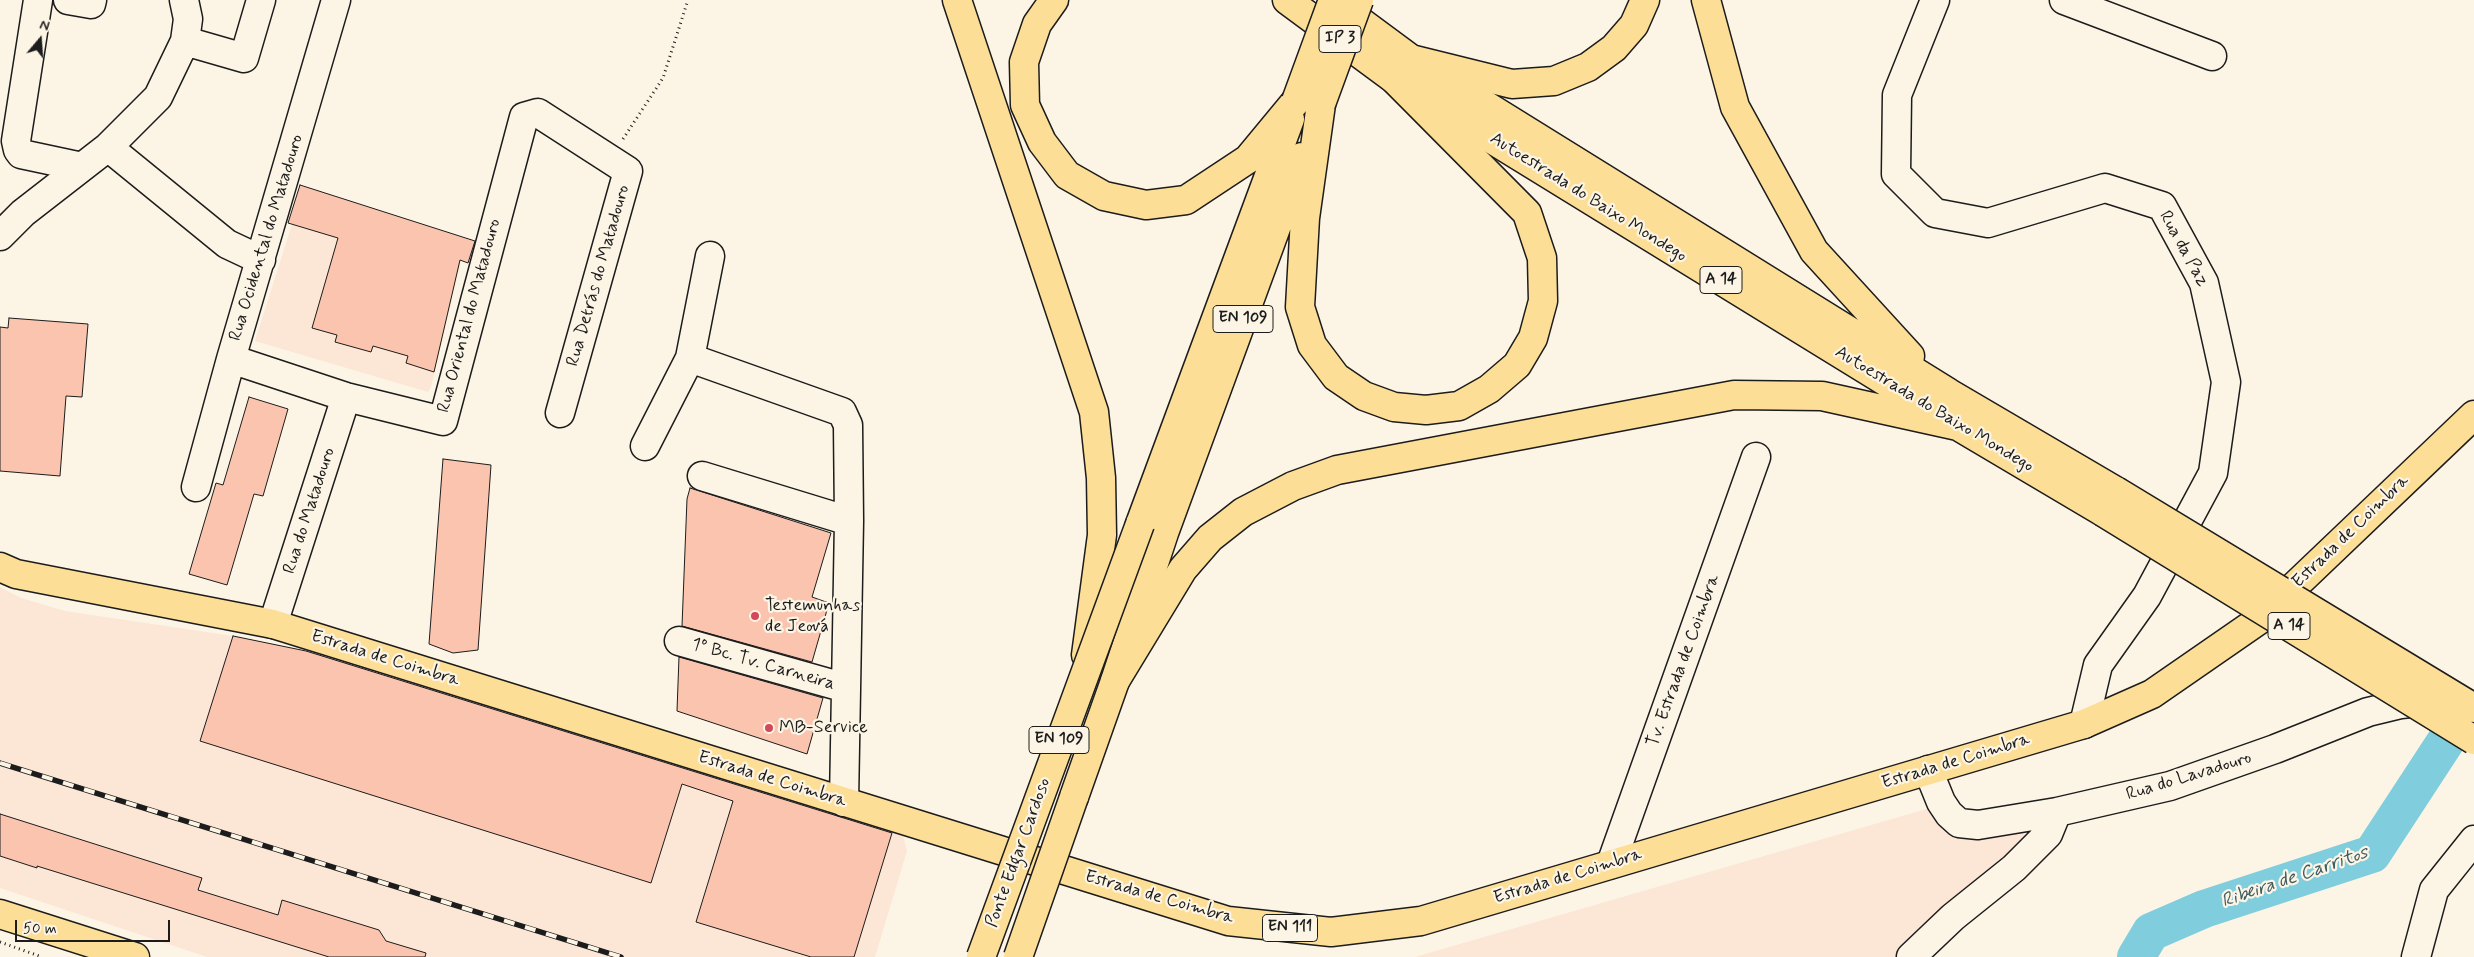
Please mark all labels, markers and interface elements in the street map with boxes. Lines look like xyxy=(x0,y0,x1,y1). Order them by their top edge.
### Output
north arrow xyxy=(15,15,65,65)
text: N xyxy=(37,16,52,36)
road number: IP 3 xyxy=(1319,26,1361,52)
street label: Autoestrada do Baixo Mondego xyxy=(1486,128,1690,268)
street label: Rua Ocidental do Matadouro xyxy=(225,132,309,344)
street label: Rua Detrás do Matadouro xyxy=(563,183,635,369)
street label: Rua da Paz xyxy=(2153,207,2213,291)
street label: Rua Oriental do Matadouro xyxy=(434,217,506,415)
road number: A 14 xyxy=(1700,266,1742,294)
road number: EN 109 xyxy=(1213,306,1273,332)
street label: Autoestrada do Baixo Mondego xyxy=(1831,342,2037,478)
street label: Rua do Matadouro xyxy=(279,445,341,577)
street label: Estrada de Coimbra xyxy=(2288,471,2414,593)
street label: Tv. Estrada de Coimbra xyxy=(1643,572,1725,750)
place label: Testemunhas de Jeová xyxy=(765,595,860,638)
marker: Testemunhas de Jeová xyxy=(749,610,761,622)
road number: A 14 xyxy=(2268,612,2310,640)
street label: Estrada de Coimbra xyxy=(308,626,462,692)
street label: 1º Bc. Tv. Carneira xyxy=(689,634,837,696)
place label: MB-Service xyxy=(779,717,868,739)
marker: MB-Service xyxy=(763,722,775,734)
road number: EN 109 xyxy=(1029,726,1089,754)
street label: Estrada de Coimbra xyxy=(1879,729,2033,795)
street label: Estrada de Coimbra xyxy=(695,747,849,813)
street label: Rua do Lavadouro xyxy=(2124,748,2254,806)
street label: Ponte Edgar Cardoso xyxy=(982,775,1056,931)
water label: Ribeira de Carritos xyxy=(2219,842,2371,914)
street label: Estrada de Coimbra xyxy=(1491,844,1645,910)
street label: Estrada de Coimbra xyxy=(1082,866,1236,930)
scale bar xyxy=(18,910,172,942)
road number: EN 111 xyxy=(1262,914,1318,941)
text: 50 m xyxy=(23,919,57,939)

